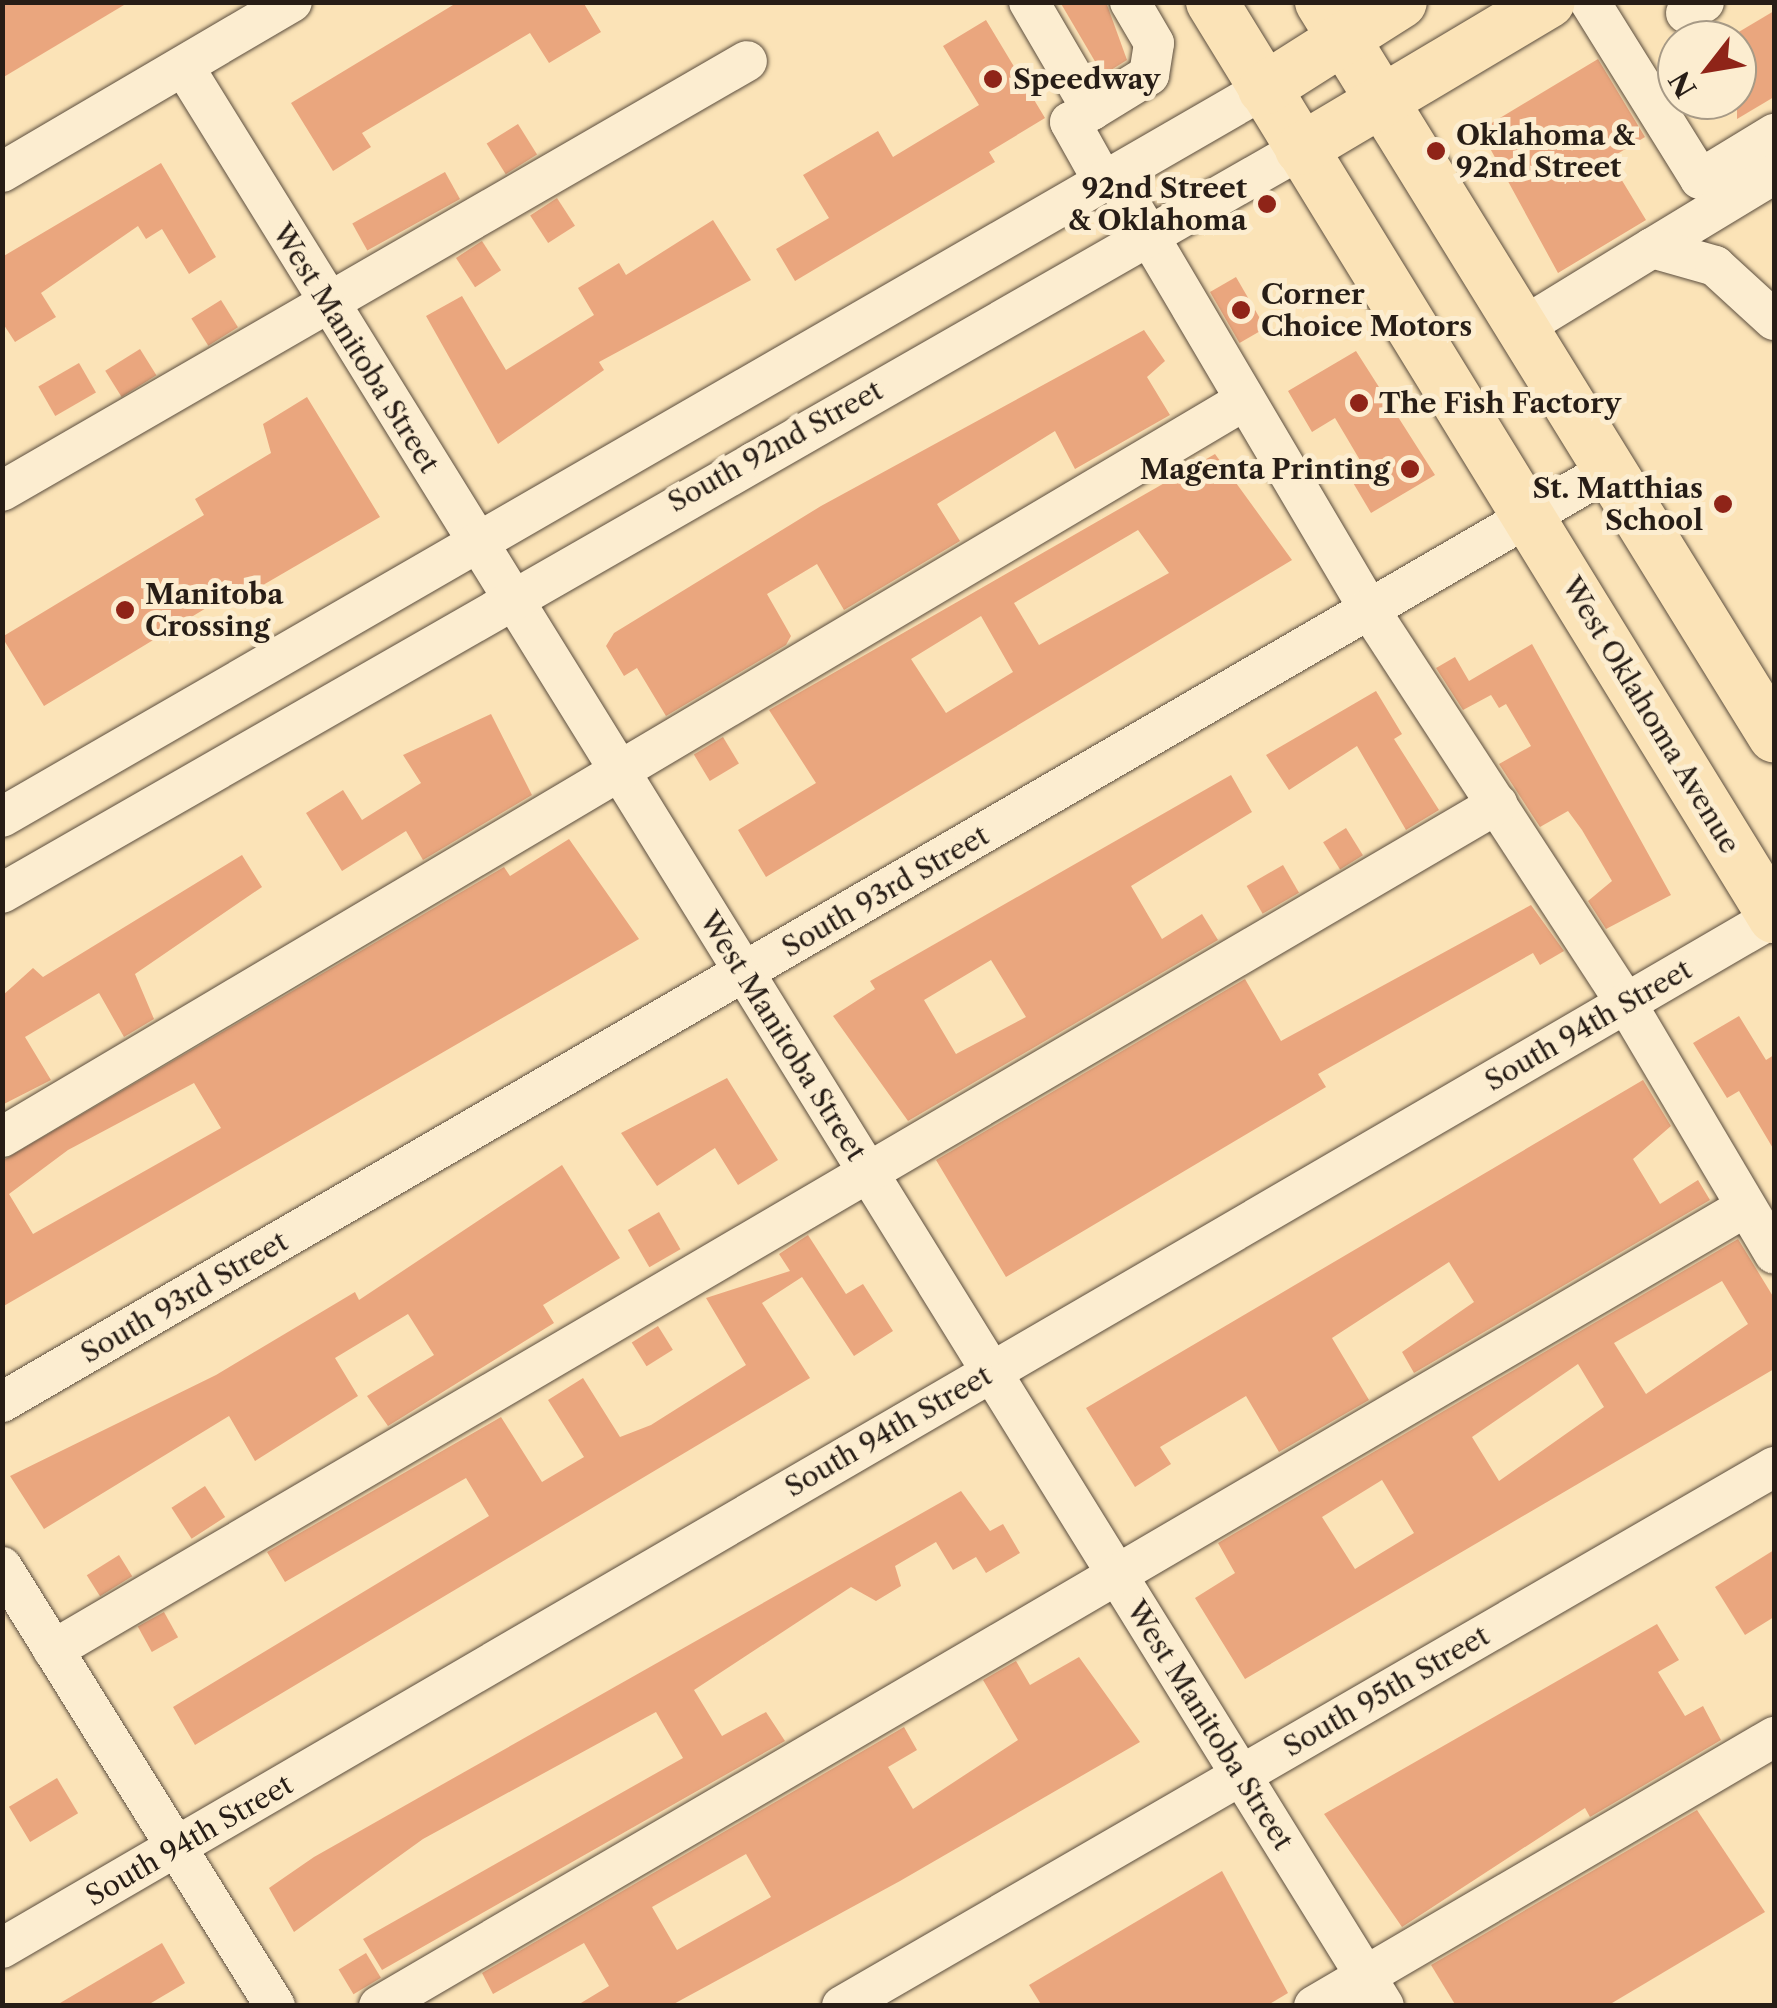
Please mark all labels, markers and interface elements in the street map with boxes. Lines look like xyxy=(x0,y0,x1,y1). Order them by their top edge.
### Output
north arrow xyxy=(1657,20,1757,120)
place label: Speedway xyxy=(1013,62,1160,96)
text: N xyxy=(1662,65,1704,104)
marker: Speedway xyxy=(982,68,1004,90)
place label: Oklahoma & 92nd Street xyxy=(1456,118,1635,184)
marker: Oklahoma & 92nd Street xyxy=(1425,140,1447,162)
place label: 92nd Street & Oklahoma xyxy=(1068,171,1247,237)
marker: 92nd Street & Oklahoma xyxy=(1256,193,1278,215)
street label: West Manitoba Street xyxy=(266,217,446,479)
place label: Corner Choice Motors xyxy=(1261,277,1472,343)
marker: Corner Choice Motors xyxy=(1230,299,1252,321)
street label: South 92nd Street xyxy=(662,373,888,519)
place label: The Fish Factory xyxy=(1379,386,1621,420)
marker: The Fish Factory xyxy=(1348,392,1370,414)
place label: Magenta Printing xyxy=(1139,452,1390,486)
marker: Magenta Printing xyxy=(1399,458,1421,480)
place label: St. Matthias School xyxy=(1532,471,1703,537)
marker: St. Matthias School xyxy=(1712,493,1734,515)
street label: West Oklahoma Avenue xyxy=(1555,570,1747,860)
place label: Manitoba Crossing xyxy=(145,577,283,643)
marker: Manitoba Crossing xyxy=(114,599,136,621)
street label: South 93rd Street xyxy=(776,818,994,964)
street label: West Manitoba Street xyxy=(693,905,873,1167)
street label: South 94th Street xyxy=(1479,952,1697,1098)
street label: South 93rd Street xyxy=(75,1224,293,1370)
street label: South 94th Street xyxy=(779,1358,997,1504)
street label: West Manitoba Street xyxy=(1120,1594,1300,1856)
street label: South 95th Street xyxy=(1277,1618,1495,1764)
street label: South 94th Street xyxy=(80,1767,298,1913)

